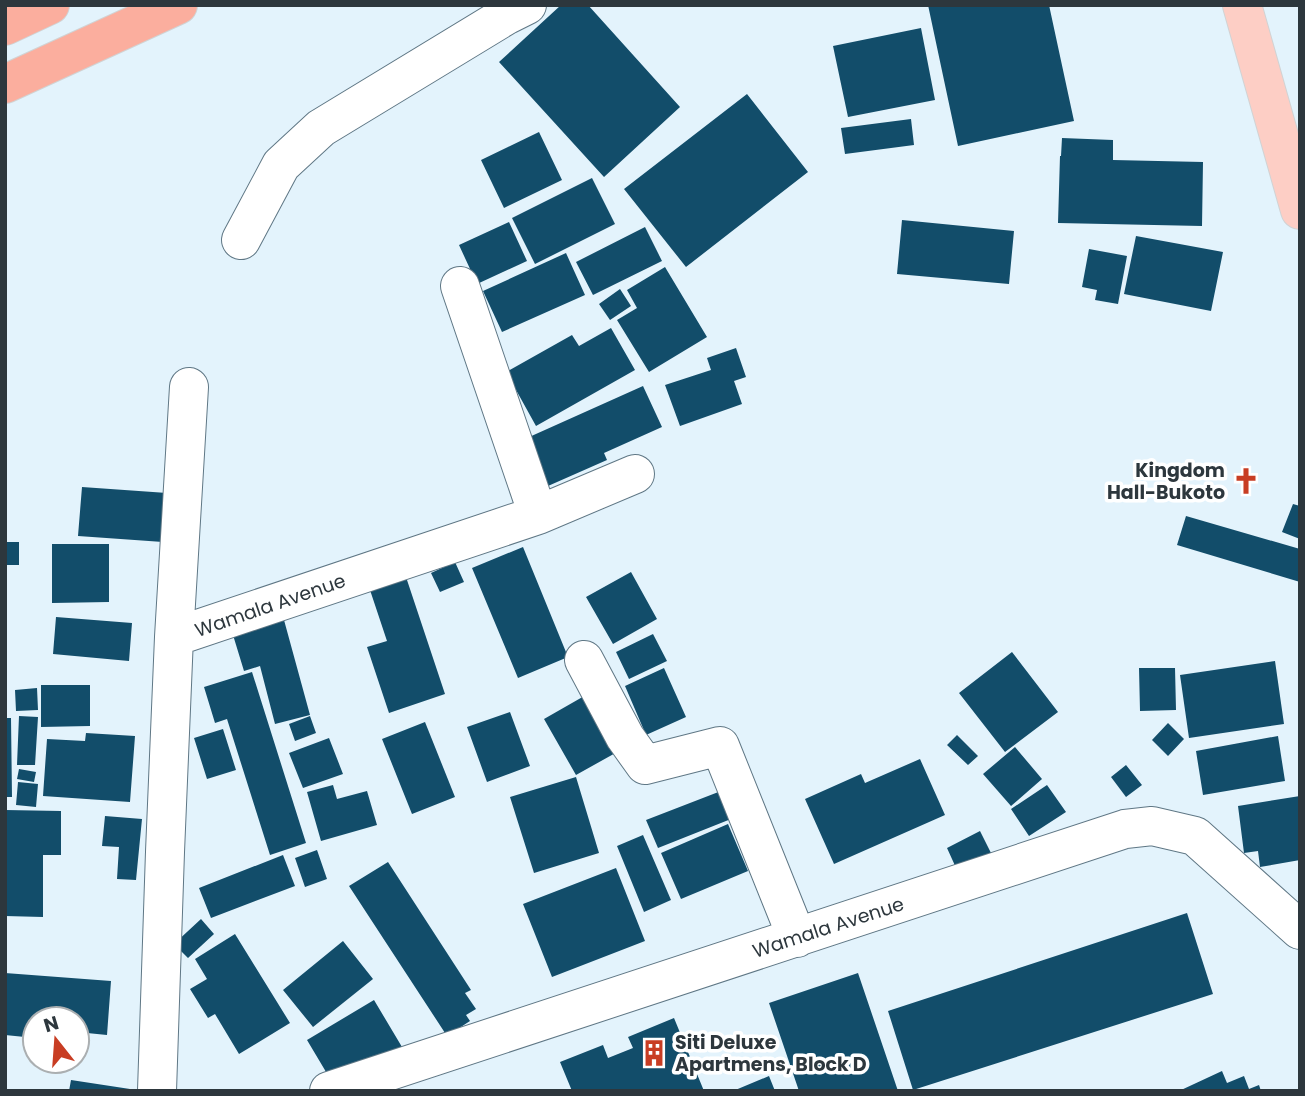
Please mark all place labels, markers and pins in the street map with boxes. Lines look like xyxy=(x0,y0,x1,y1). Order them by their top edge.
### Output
place label: Kingdom Hall-Bukoto xyxy=(1107,457,1225,506)
church icon: Kingdom Hall-Bukoto xyxy=(1231,466,1261,496)
place label: Siti Deluxe Apartmens, Block D xyxy=(675,1029,867,1078)
building icon: Siti Deluxe Apartmens, Block D xyxy=(639,1038,669,1068)

